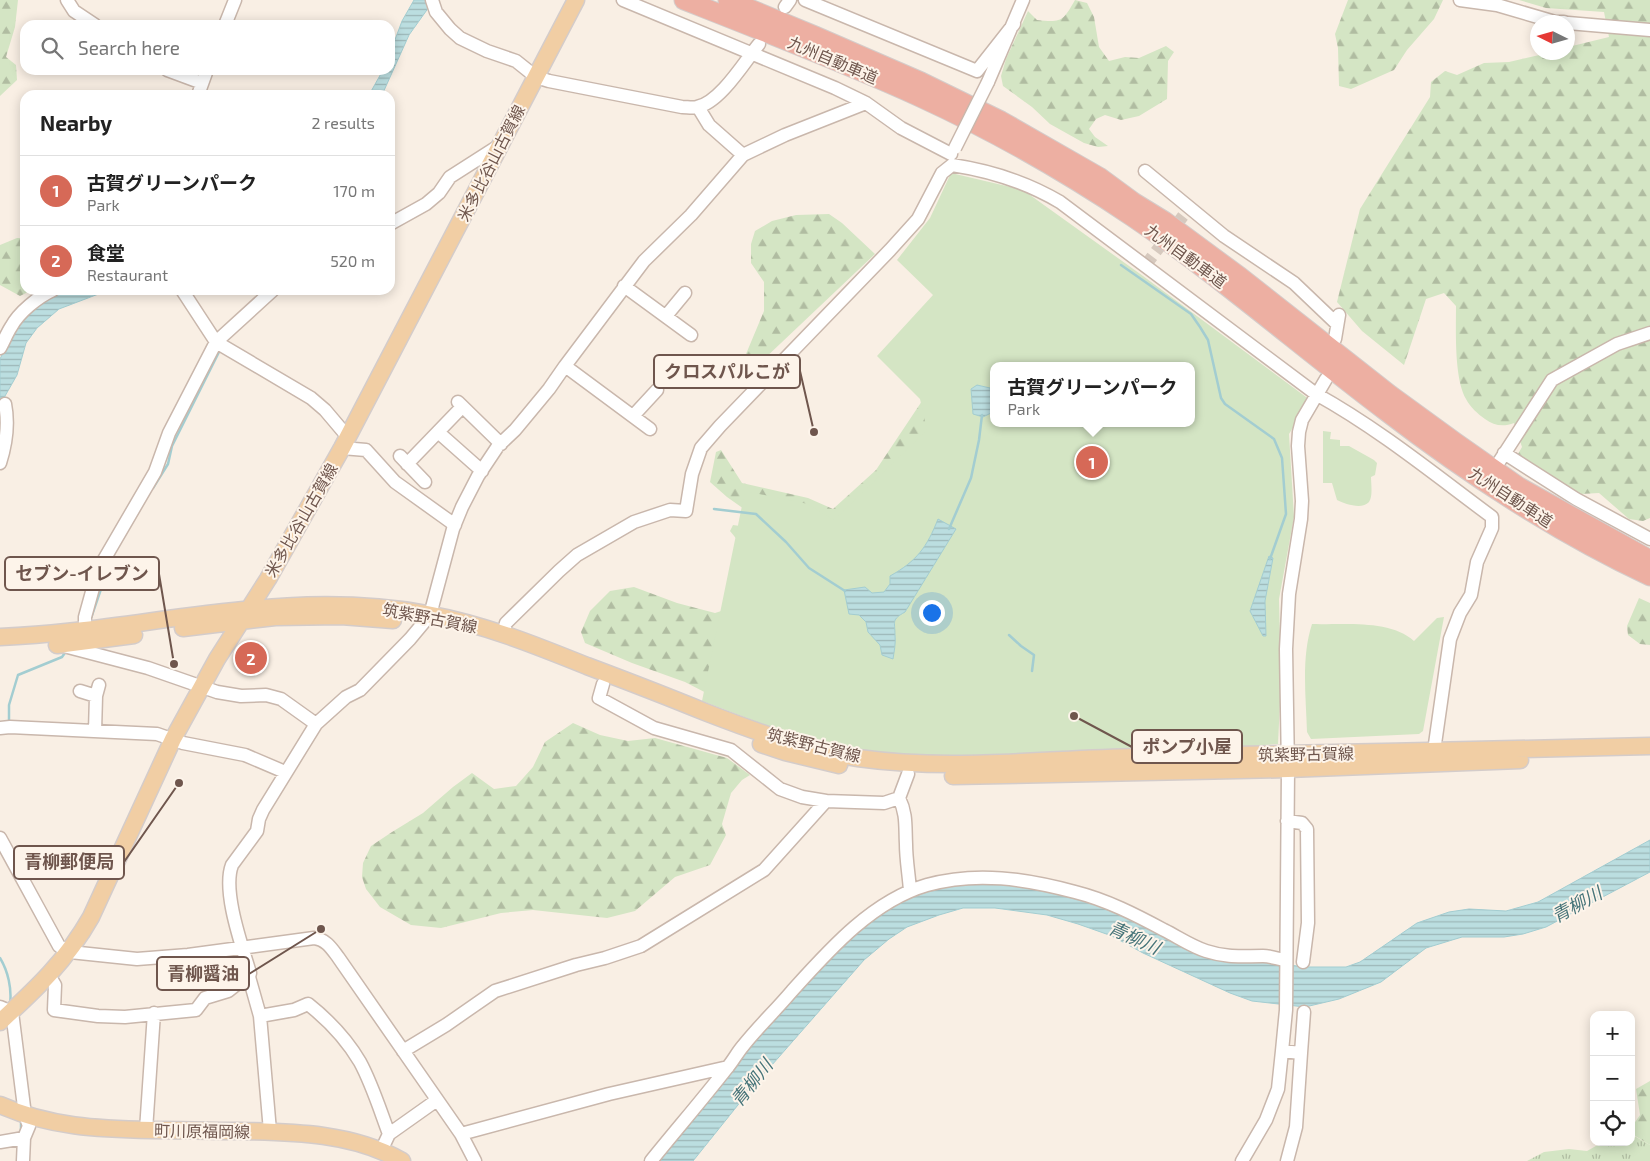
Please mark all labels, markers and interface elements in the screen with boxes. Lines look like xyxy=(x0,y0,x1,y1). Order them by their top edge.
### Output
north arrow xyxy=(1530,15,1575,60)
search box xyxy=(20,20,395,75)
street label: 九州自動車道 xyxy=(785,32,881,87)
icon: search xyxy=(38,34,66,62)
text: Search here xyxy=(78,36,180,59)
street label: 米多比谷山古賀線 xyxy=(453,101,528,224)
text: Nearby xyxy=(40,110,112,135)
text: 2 results xyxy=(312,113,375,132)
text: 古賀グリーンパーク xyxy=(87,171,257,194)
text: 1 xyxy=(53,181,59,200)
text: 170 m xyxy=(333,181,375,200)
text: Park xyxy=(87,195,120,214)
street label: 九州自動車道 xyxy=(1142,220,1231,291)
text: 食堂 xyxy=(87,241,125,264)
text: 2 xyxy=(51,251,61,270)
text: 520 m xyxy=(330,251,375,270)
text: Restaurant xyxy=(87,265,168,284)
callout: クロスパルこが xyxy=(654,355,800,388)
text: クロスパルこが xyxy=(664,360,790,382)
popup xyxy=(990,362,1195,427)
text: 古賀グリーンパーク xyxy=(1007,375,1178,398)
text: Park xyxy=(1007,399,1040,418)
pin: 1 xyxy=(1076,443,1108,481)
street label: 米多比谷山古賀線 xyxy=(260,460,341,580)
street label: 九州自動車道 xyxy=(1466,462,1557,531)
callout: セブン-イレブン xyxy=(5,557,159,590)
text: セブン-イレブン xyxy=(15,562,149,584)
street label: 筑紫野古賀線 xyxy=(381,599,479,636)
your location xyxy=(919,600,945,626)
pin: 2 xyxy=(235,639,267,677)
street label: 筑紫野古賀線 xyxy=(765,724,863,765)
callout: ポンプ小屋 xyxy=(1132,730,1242,763)
text: ポンプ小屋 xyxy=(1142,735,1232,757)
street label: 筑紫野古賀線 xyxy=(1258,743,1354,764)
callout: 青柳郵便局 xyxy=(14,846,124,879)
text: 青柳郵便局 xyxy=(24,850,114,872)
water label: 青柳川 xyxy=(1548,880,1607,927)
water label: 青柳川 xyxy=(1105,916,1165,959)
callout: 青柳醤油 xyxy=(157,957,249,990)
text: 青柳醤油 xyxy=(167,962,239,984)
map controls xyxy=(1590,1011,1635,1146)
button: + xyxy=(1590,1011,1635,1056)
water label: 青柳川 xyxy=(726,1053,778,1110)
button: − xyxy=(1590,1056,1635,1101)
button: locate xyxy=(1590,1101,1635,1146)
street label: 町川原福岡線 xyxy=(154,1120,250,1141)

